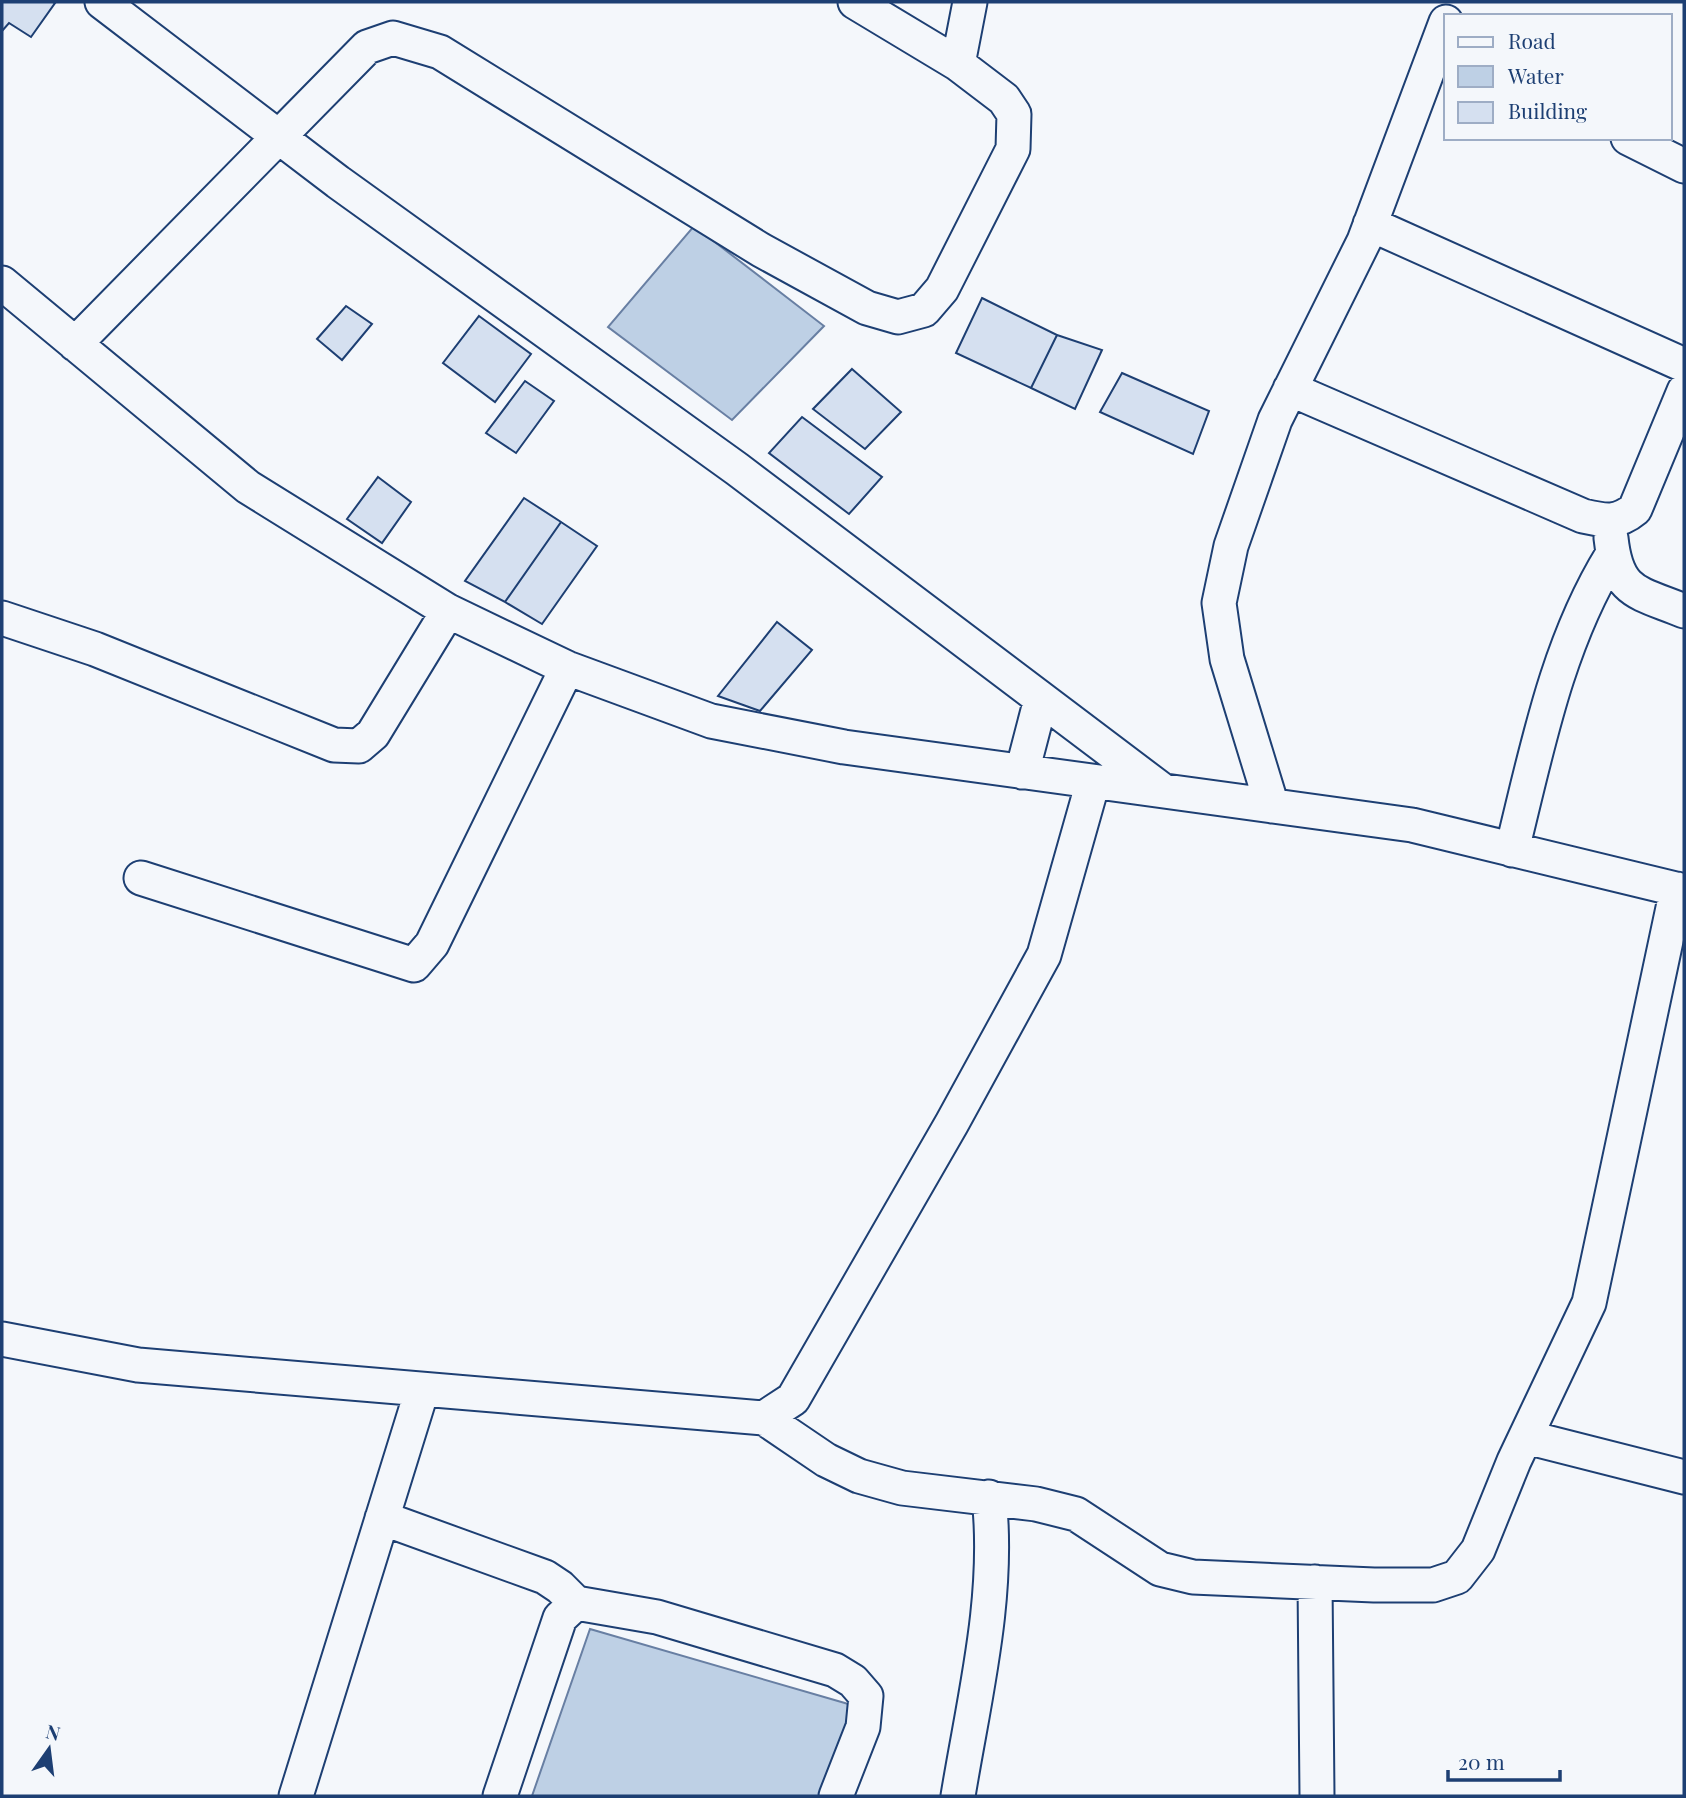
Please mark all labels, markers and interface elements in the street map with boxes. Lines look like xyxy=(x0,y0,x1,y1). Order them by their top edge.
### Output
legend xyxy=(1444,14,1672,140)
text: Road xyxy=(1508,26,1556,54)
text: Water xyxy=(1507,61,1564,89)
text: Building xyxy=(1508,96,1587,124)
north arrow xyxy=(14,1714,84,1784)
text: N xyxy=(44,1717,63,1746)
scale bar xyxy=(1448,1738,1560,1782)
text: 20 m xyxy=(1458,1747,1505,1775)

